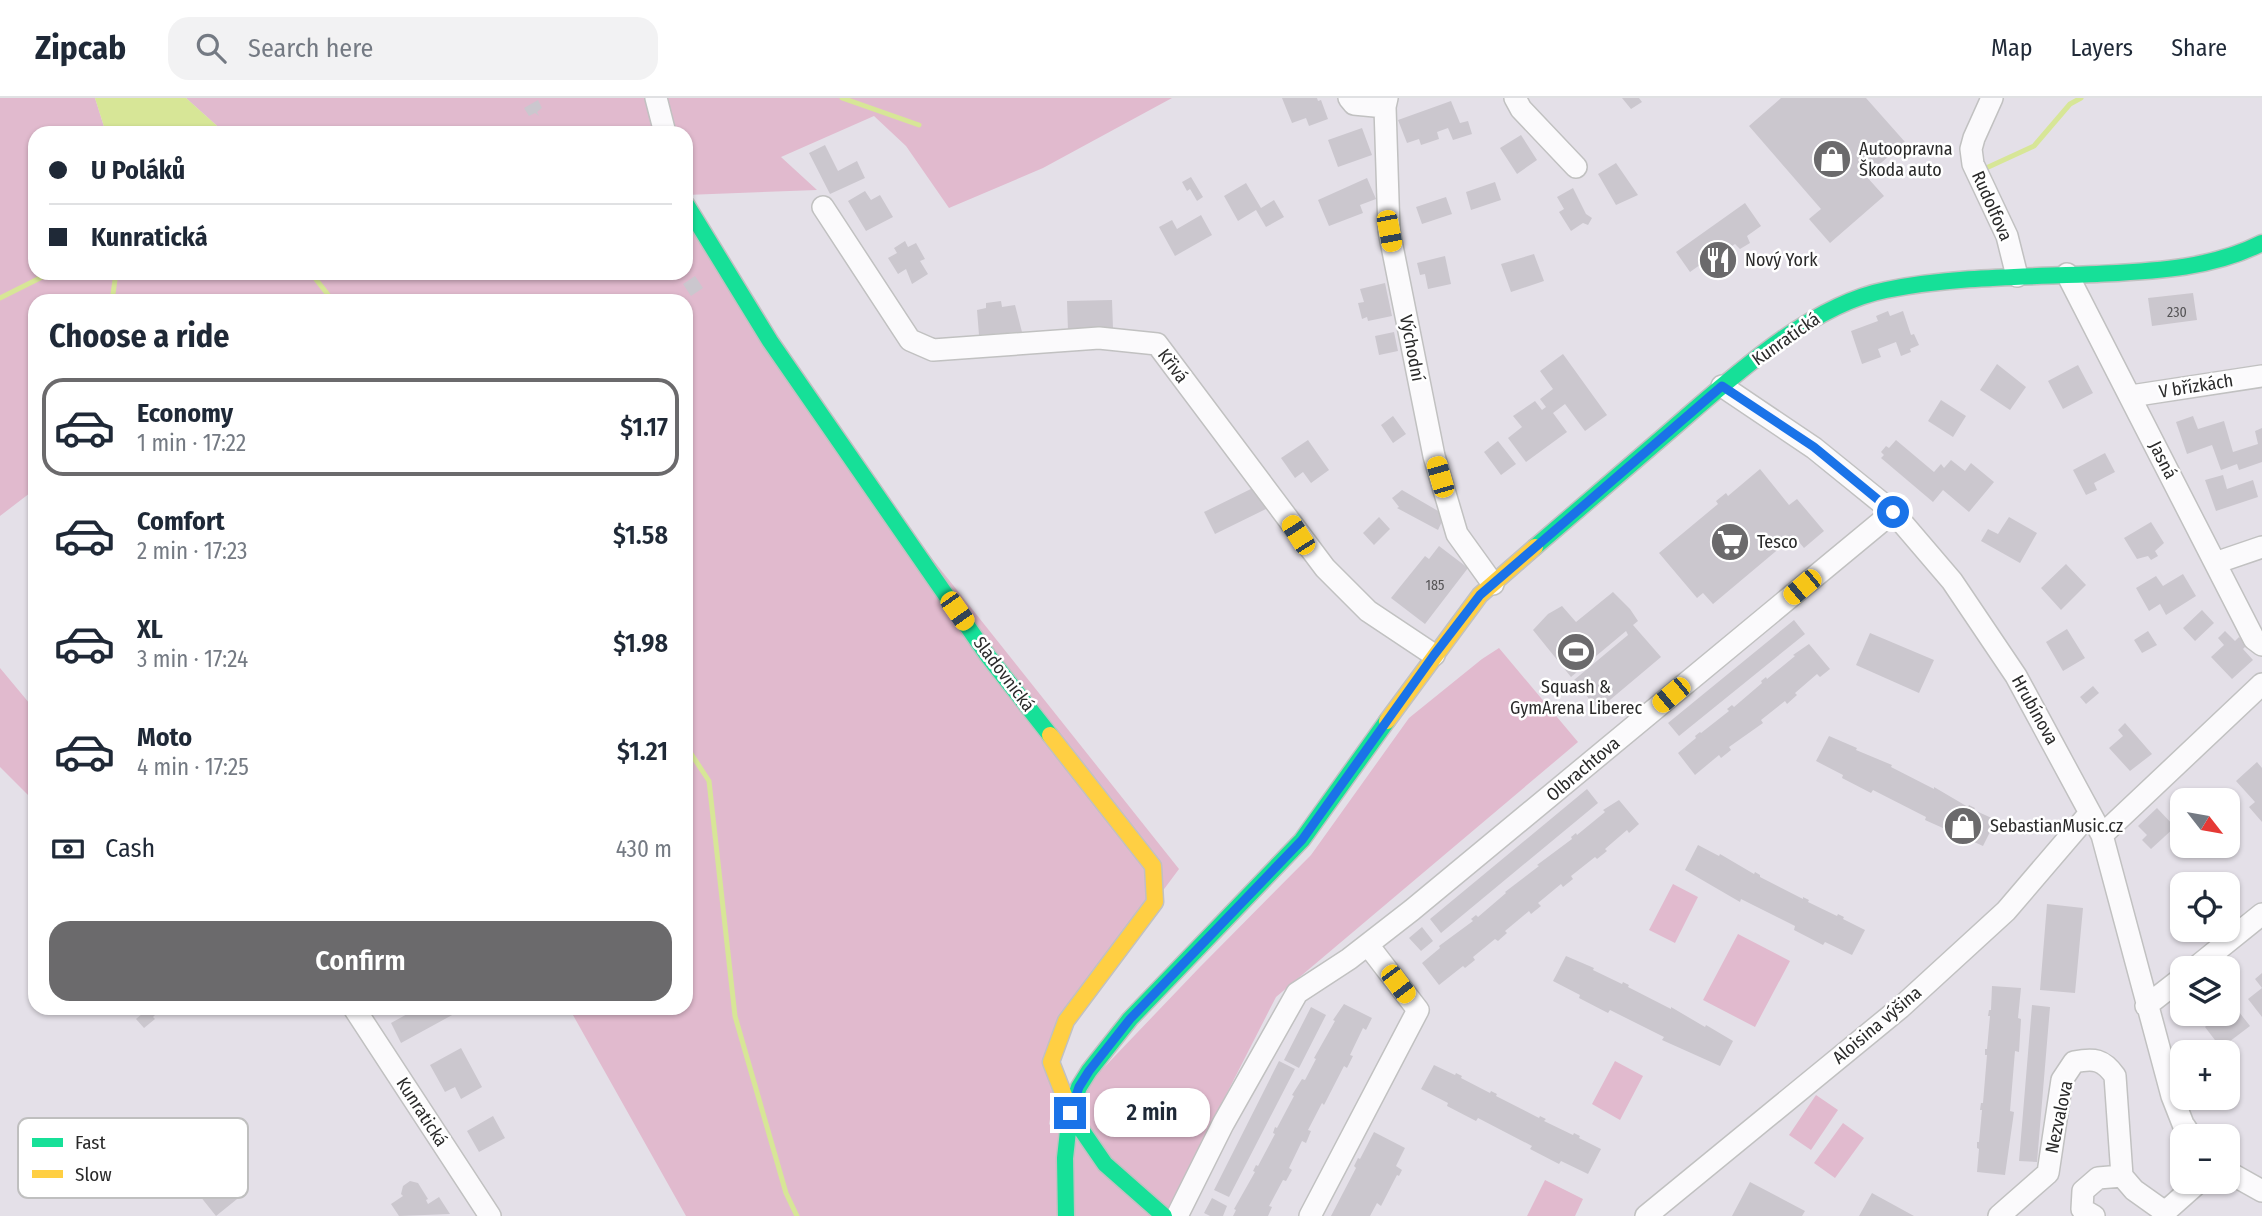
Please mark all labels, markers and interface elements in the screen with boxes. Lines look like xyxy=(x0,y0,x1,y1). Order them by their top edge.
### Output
search box xyxy=(168,17,658,80)
text: Zipcab xyxy=(35,28,126,68)
icon: search xyxy=(192,29,230,67)
text: Search here xyxy=(248,33,373,64)
text: Map xyxy=(1991,34,2033,62)
text: Layers xyxy=(2071,34,2133,62)
text: Share xyxy=(2171,34,2227,62)
shop icon: Autoopravna Škoda auto xyxy=(1811,138,1853,180)
place label: Autoopravna Škoda auto xyxy=(1859,138,1953,181)
text: U Poláků xyxy=(91,155,185,186)
street label: Rudolfova xyxy=(1967,168,2017,245)
car xyxy=(1375,208,1404,254)
text: Kunratická xyxy=(91,222,208,253)
restaurant icon: Nový York xyxy=(1697,239,1739,281)
place label: Nový York xyxy=(1745,249,1818,271)
house number: 230 xyxy=(2167,304,2187,321)
street label: Kunratická xyxy=(1748,308,1824,370)
street label: Východní xyxy=(1395,313,1429,384)
text: Choose a ride xyxy=(49,317,230,355)
street label: Křivá xyxy=(1153,345,1193,388)
street label: V břízkách xyxy=(2157,369,2235,403)
icon: car xyxy=(53,396,116,459)
text: Economy xyxy=(137,398,233,429)
text: $1.17 xyxy=(620,412,668,443)
text: 1 min · 17:22 xyxy=(137,429,246,457)
street label: Jasná xyxy=(2144,437,2182,483)
car xyxy=(1425,454,1456,500)
route start xyxy=(1877,496,1909,528)
icon: car xyxy=(53,504,116,567)
text: Comfort xyxy=(137,506,225,537)
car xyxy=(1278,512,1319,558)
text: $1.58 xyxy=(613,520,668,551)
supermarket icon: Tesco xyxy=(1709,521,1751,563)
place label: Tesco xyxy=(1757,531,1798,553)
text: 2 min · 17:23 xyxy=(137,537,247,565)
car xyxy=(1780,565,1825,609)
house number: 185 xyxy=(1426,577,1444,594)
car xyxy=(937,588,978,634)
icon: car xyxy=(53,612,116,675)
text: XL xyxy=(137,614,163,645)
text: $1.98 xyxy=(613,628,668,659)
sports icon: Squash & GymArena Liberec xyxy=(1555,631,1597,673)
street label: Sladovnická xyxy=(969,632,1039,716)
text: 3 min · 17:24 xyxy=(137,645,248,673)
street label: Hrubínova xyxy=(2007,671,2063,749)
car xyxy=(1649,673,1694,717)
place label: Squash & GymArena Liberec xyxy=(1510,676,1642,719)
icon: car xyxy=(53,720,116,783)
text: Moto xyxy=(137,722,192,753)
street label: Olbrachtova xyxy=(1542,732,1624,806)
text: $1.21 xyxy=(617,736,668,767)
text: 4 min · 17:25 xyxy=(137,753,249,781)
north arrow xyxy=(2170,788,2240,858)
map controls xyxy=(2170,788,2240,1194)
shop icon: SebastianMusic.cz xyxy=(1942,805,1984,847)
place label: SebastianMusic.cz xyxy=(1990,815,2123,837)
icon: cash xyxy=(49,830,87,868)
text: Cash xyxy=(105,833,155,864)
text: 430 m xyxy=(616,835,672,863)
button: locate xyxy=(2170,872,2240,942)
button: Confirm xyxy=(49,921,672,1001)
button: layers xyxy=(2170,956,2240,1026)
car xyxy=(1377,961,1420,1007)
street label: Aloisina výšina xyxy=(1828,981,1926,1069)
button: + xyxy=(2170,1040,2240,1110)
street label: Kunratická xyxy=(392,1073,453,1151)
street label: Nezvalova xyxy=(2041,1078,2077,1155)
callout: 2 min xyxy=(1094,1088,1210,1138)
route end xyxy=(1054,1097,1086,1129)
text: 2 min xyxy=(1126,1098,1178,1126)
legend xyxy=(18,1118,248,1198)
button: − xyxy=(2170,1124,2240,1194)
text: Fast xyxy=(75,1131,106,1154)
text: Slow xyxy=(75,1163,112,1186)

